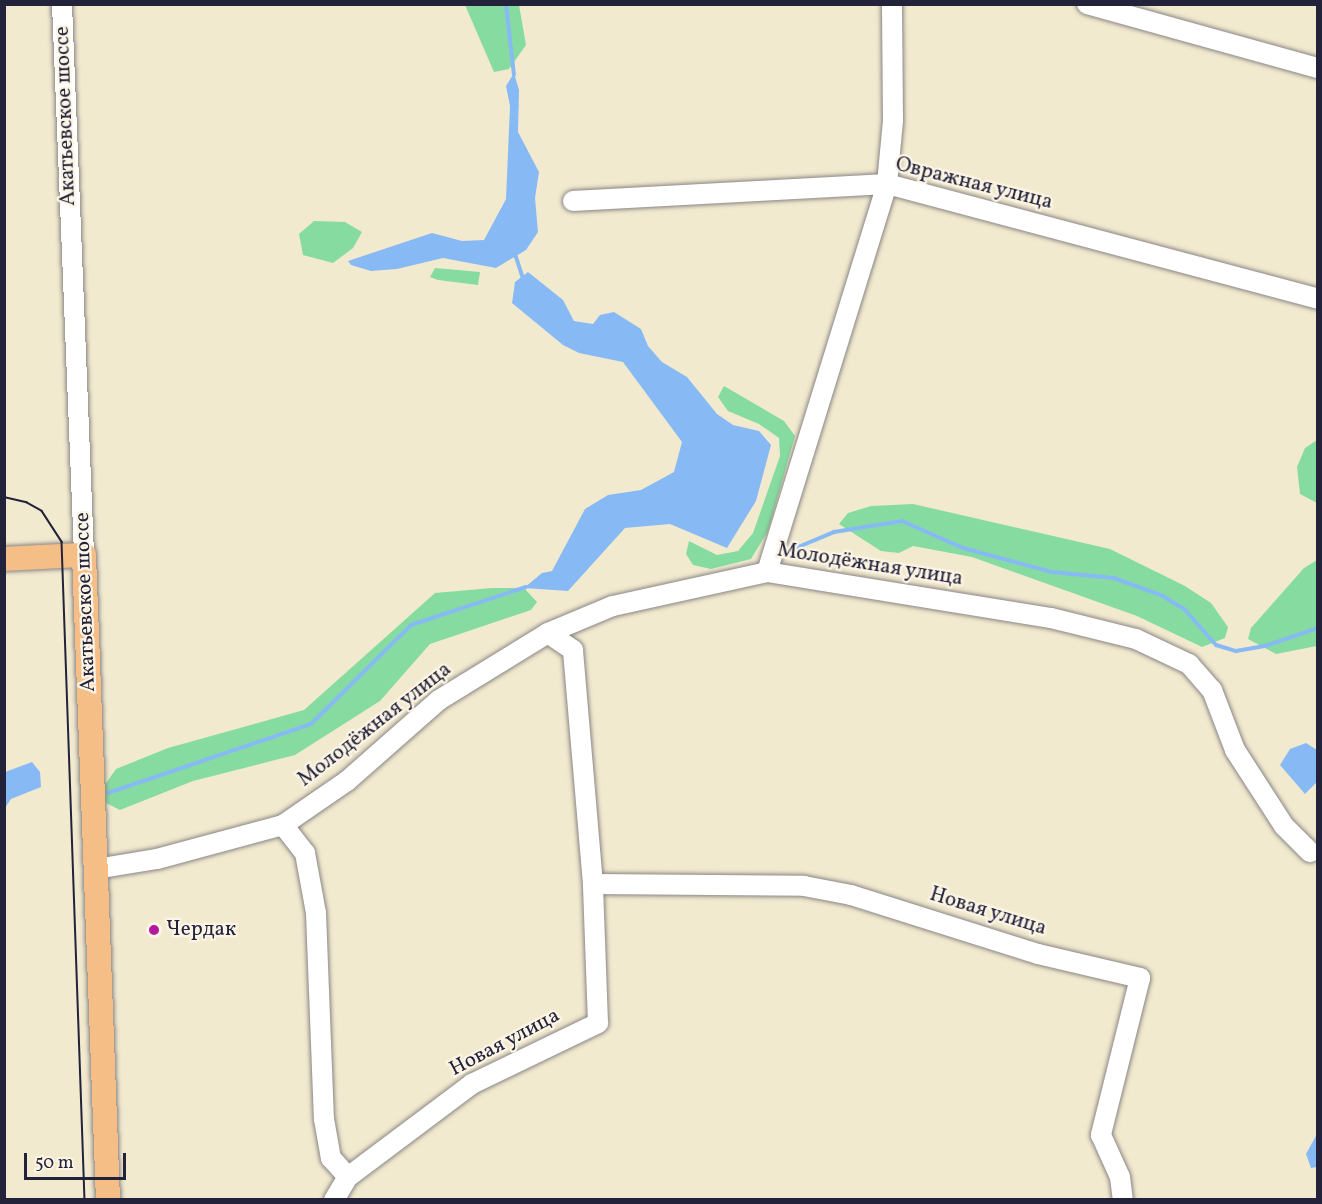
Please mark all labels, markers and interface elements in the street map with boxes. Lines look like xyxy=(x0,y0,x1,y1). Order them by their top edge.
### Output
street label: Акатьевское шоссе xyxy=(50,26,82,206)
street label: Овражная улица xyxy=(892,152,1056,216)
street label: Акатьевское шоссе xyxy=(70,512,102,692)
street label: Молодёжная улица xyxy=(775,538,965,592)
street label: Молодёжная улица xyxy=(293,657,457,793)
street label: Новая улица xyxy=(926,882,1050,942)
place label: Чердак xyxy=(166,917,236,943)
marker: Чердак xyxy=(147,923,161,937)
street label: Новая улица xyxy=(445,1003,565,1083)
scale bar xyxy=(27,1141,129,1179)
text: 50 m xyxy=(35,1151,74,1176)

